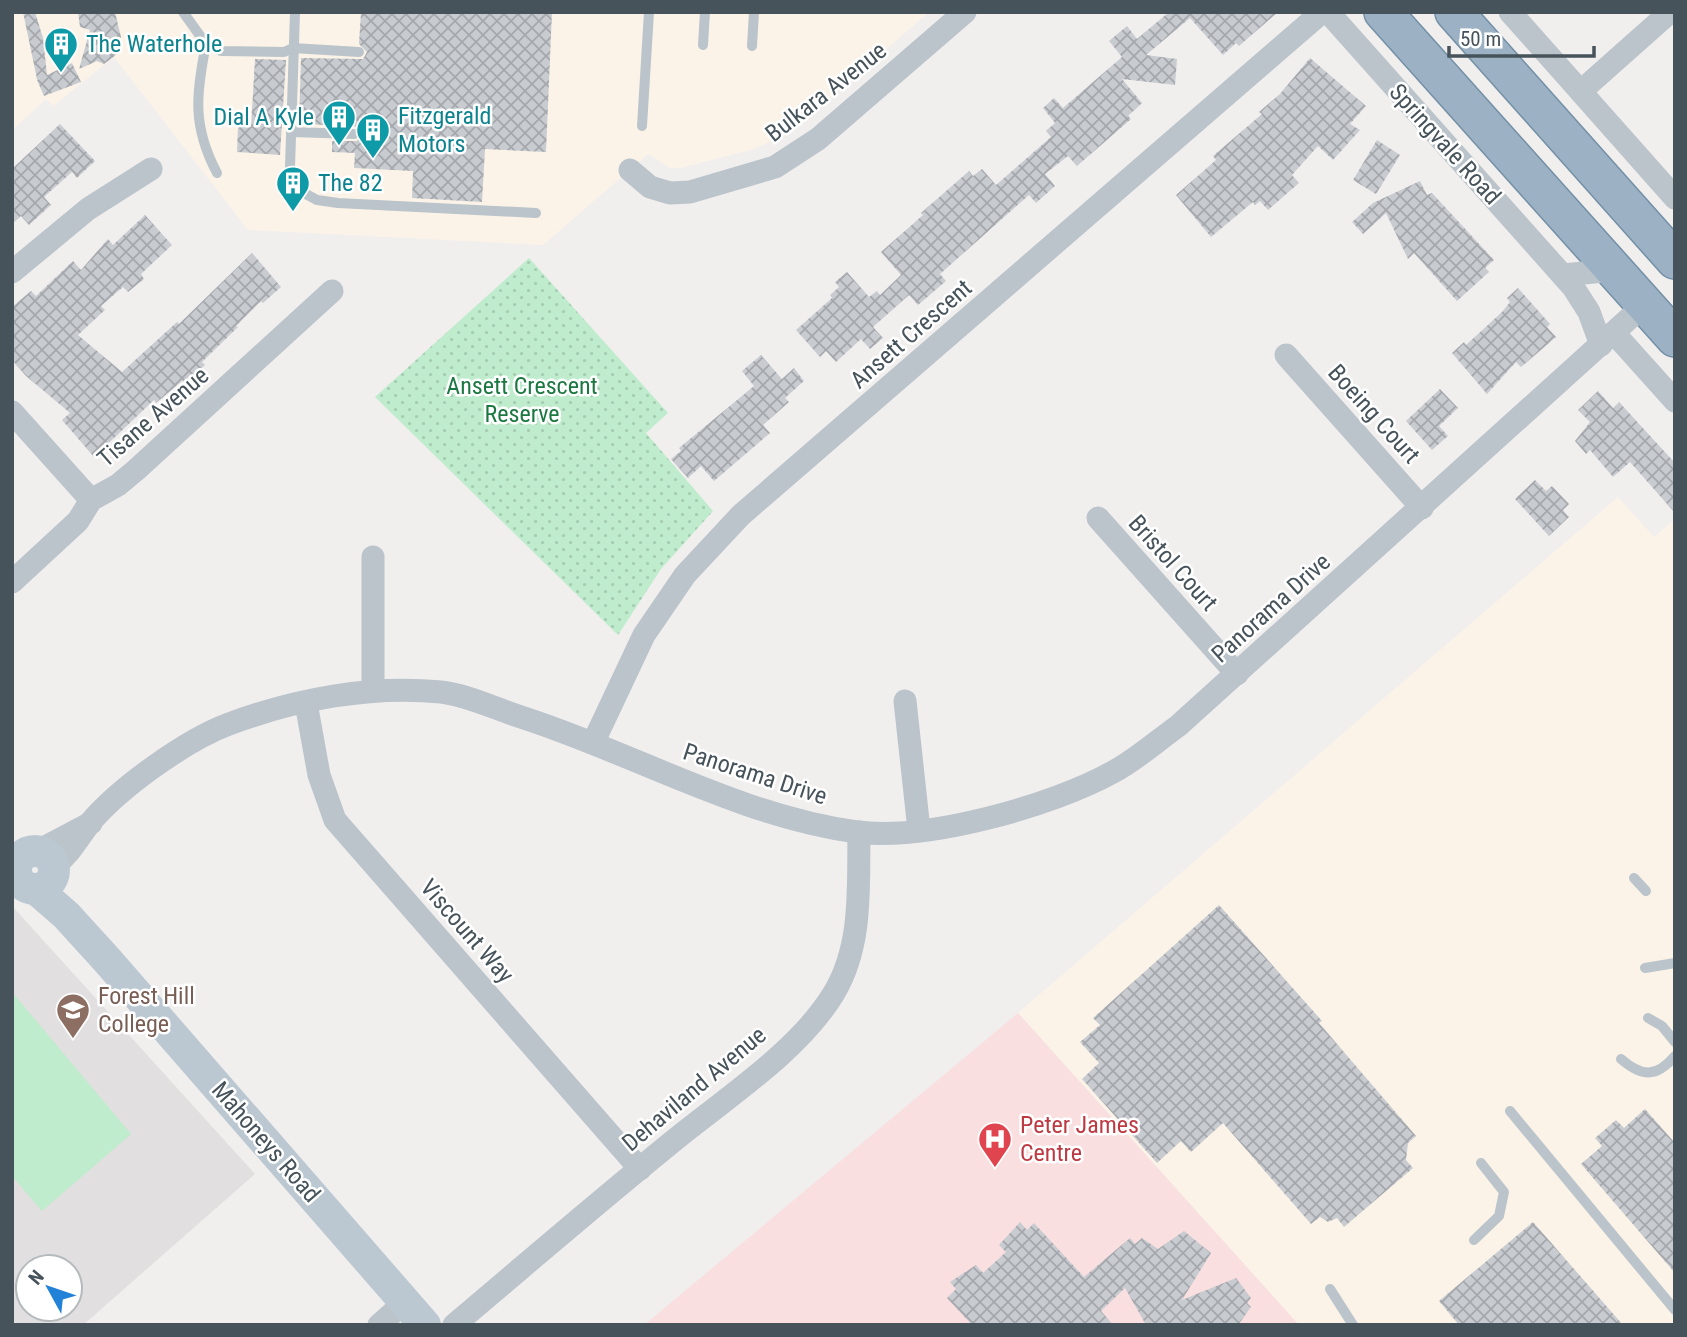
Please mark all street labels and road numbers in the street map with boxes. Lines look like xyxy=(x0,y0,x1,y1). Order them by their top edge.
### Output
street label: Bulkara Avenue xyxy=(760,36,892,148)
street label: Springvale Road xyxy=(1384,78,1506,210)
street label: Ansett Crescent xyxy=(845,274,977,394)
street label: Boeing Court xyxy=(1322,359,1426,469)
street label: Tisane Avenue xyxy=(92,361,214,473)
street label: Bristol Court xyxy=(1123,509,1223,617)
street label: Panorama Drive xyxy=(1206,548,1336,668)
street label: Panorama Drive xyxy=(680,738,830,810)
street label: Viscount Way xyxy=(414,873,520,989)
street label: Dehaviland Avenue xyxy=(617,1021,771,1157)
street label: Mahoneys Road xyxy=(206,1076,326,1208)

